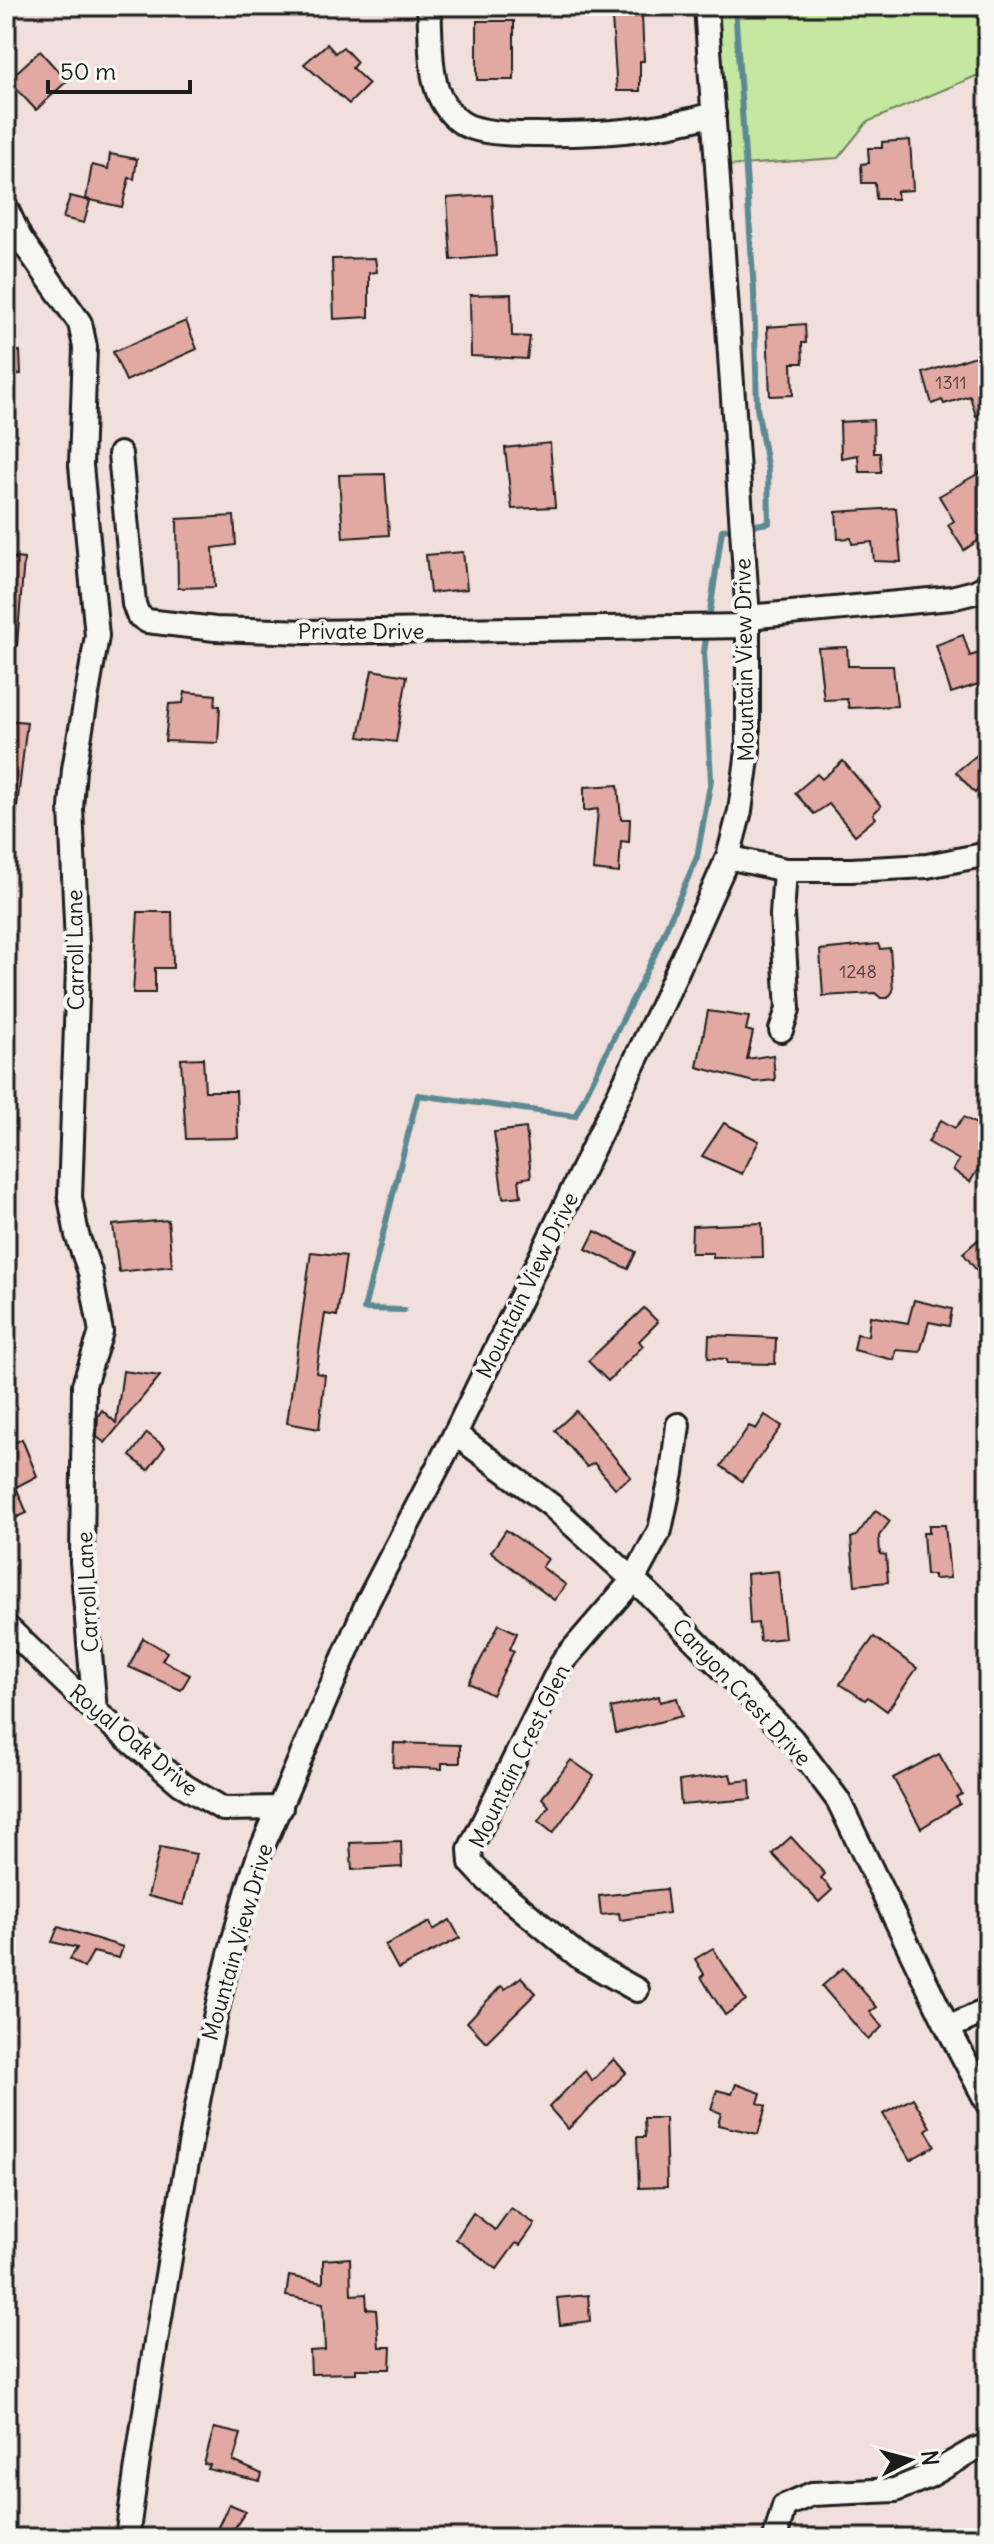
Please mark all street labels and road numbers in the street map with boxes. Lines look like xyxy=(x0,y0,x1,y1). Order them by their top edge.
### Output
street label: Mountain View Drive xyxy=(728,558,760,762)
street label: Private Drive xyxy=(298,617,424,645)
street label: Carroll Lane xyxy=(60,889,90,1011)
street label: Mountain View Drive xyxy=(470,1187,584,1383)
street label: Carroll Lane xyxy=(70,1531,104,1653)
street label: Canyon Crest Drive xyxy=(666,1612,818,1772)
street label: Mountain Crest Glen xyxy=(462,1660,576,1852)
street label: Royal Oak Drive xyxy=(64,1678,204,1802)
street label: Mountain View Drive xyxy=(196,1840,278,2044)

